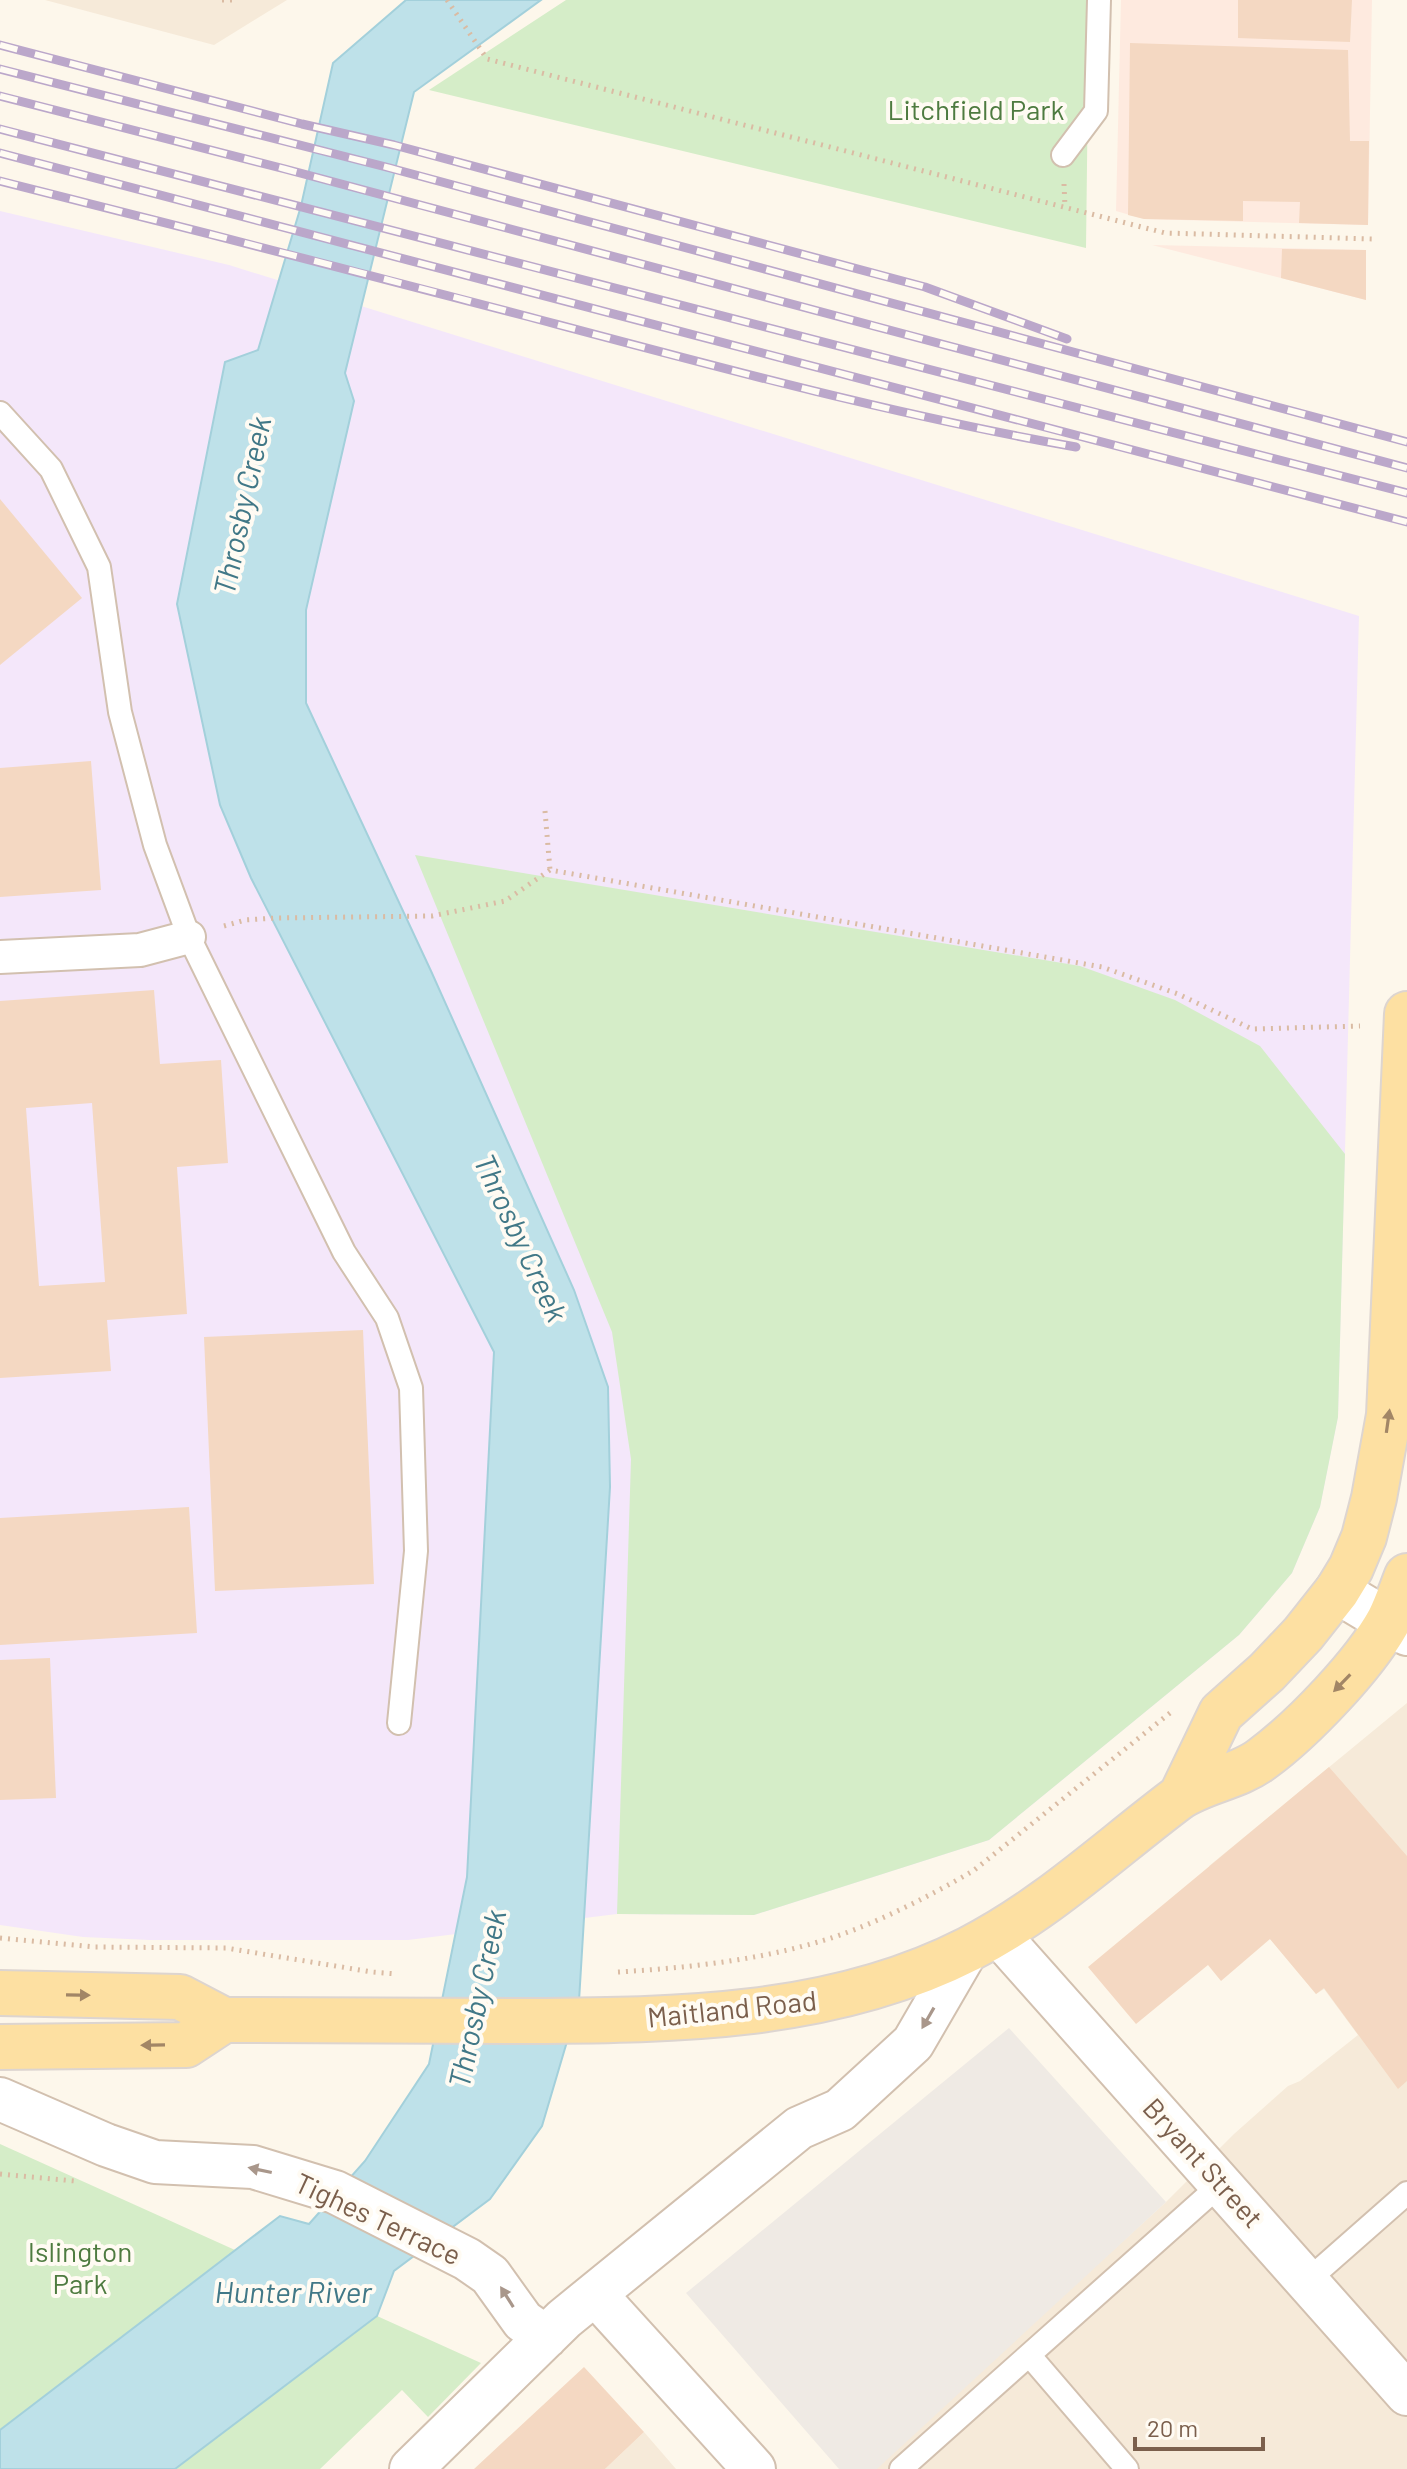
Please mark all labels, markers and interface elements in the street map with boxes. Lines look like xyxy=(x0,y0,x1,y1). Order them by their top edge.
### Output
park label: Litchfield Park xyxy=(888,92,1064,126)
water label: Throsby Creek xyxy=(205,413,278,598)
water label: Throsby Creek xyxy=(467,1147,577,1327)
one-way arrow xyxy=(1382,1408,1395,1433)
one-way arrow xyxy=(1333,1673,1352,1692)
water label: Throsby Creek xyxy=(440,1906,513,2091)
street label: Maitland Road xyxy=(646,1982,818,2034)
one-way arrow xyxy=(66,1988,91,2001)
one-way arrow xyxy=(921,2006,935,2029)
one-way arrow xyxy=(140,2039,165,2052)
street label: Bryant Street xyxy=(1137,2090,1271,2234)
one-way arrow xyxy=(247,2163,272,2176)
street label: Tighes Terrace xyxy=(290,2165,467,2271)
park label: Islington Park xyxy=(28,2234,132,2300)
water label: Hunter River xyxy=(214,2273,373,2309)
one-way arrow xyxy=(501,2286,515,2308)
scale bar xyxy=(1135,2401,1263,2451)
text: 20 m xyxy=(1147,2413,1198,2442)

